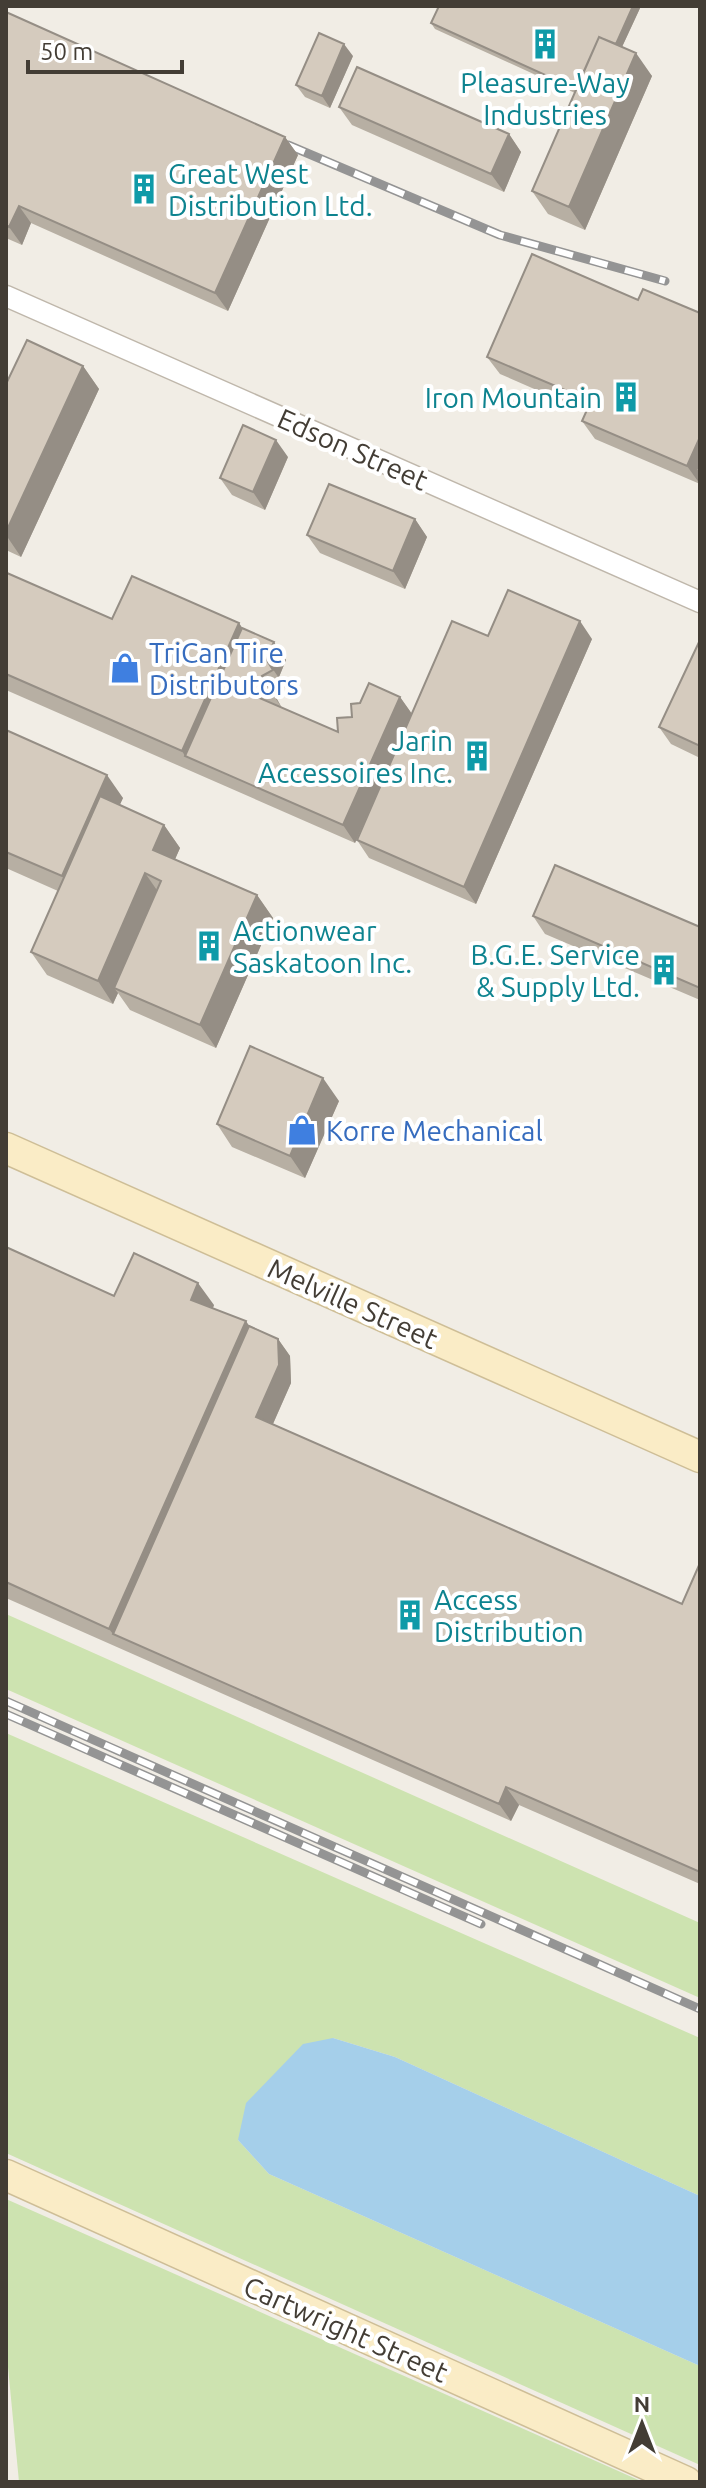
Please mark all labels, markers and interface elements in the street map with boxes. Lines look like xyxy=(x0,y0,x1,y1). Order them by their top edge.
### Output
scale bar xyxy=(28,24,182,74)
building icon: Pleasure-Way Industries xyxy=(528,27,562,61)
text: 50 m xyxy=(40,38,93,65)
place label: Pleasure-Way Industries xyxy=(460,67,630,130)
place label: Great West Distribution Ltd. xyxy=(168,158,373,221)
building icon: Great West Distribution Ltd. xyxy=(127,172,161,206)
building icon: Iron Mountain xyxy=(609,380,643,414)
place label: Iron Mountain xyxy=(425,382,602,413)
street label: Edson Street xyxy=(273,402,433,496)
place label: TriCan Tire Distributors xyxy=(149,637,299,700)
shop icon: TriCan Tire Distributors xyxy=(108,651,142,685)
place label: Jarin Accessoires Inc. xyxy=(258,725,453,788)
building icon: Jarin Accessoires Inc. xyxy=(460,739,494,773)
place label: Actionwear Saskatoon Inc. xyxy=(233,915,412,978)
building icon: Actionwear Saskatoon Inc. xyxy=(192,929,226,963)
place label: B.G.E. Service & Supply Ltd. xyxy=(470,939,640,1002)
building icon: B.G.E. Service & Supply Ltd. xyxy=(647,953,681,987)
shop icon: Korre Mechanical xyxy=(285,1113,319,1147)
place label: Korre Mechanical xyxy=(326,1115,543,1146)
street label: Melville Street xyxy=(263,1252,443,1354)
place label: Access Distribution xyxy=(434,1584,584,1647)
building icon: Access Distribution xyxy=(393,1598,427,1632)
street label: Cartwright Street xyxy=(239,2270,453,2388)
north arrow xyxy=(602,2384,682,2464)
text: N xyxy=(634,2391,650,2416)

